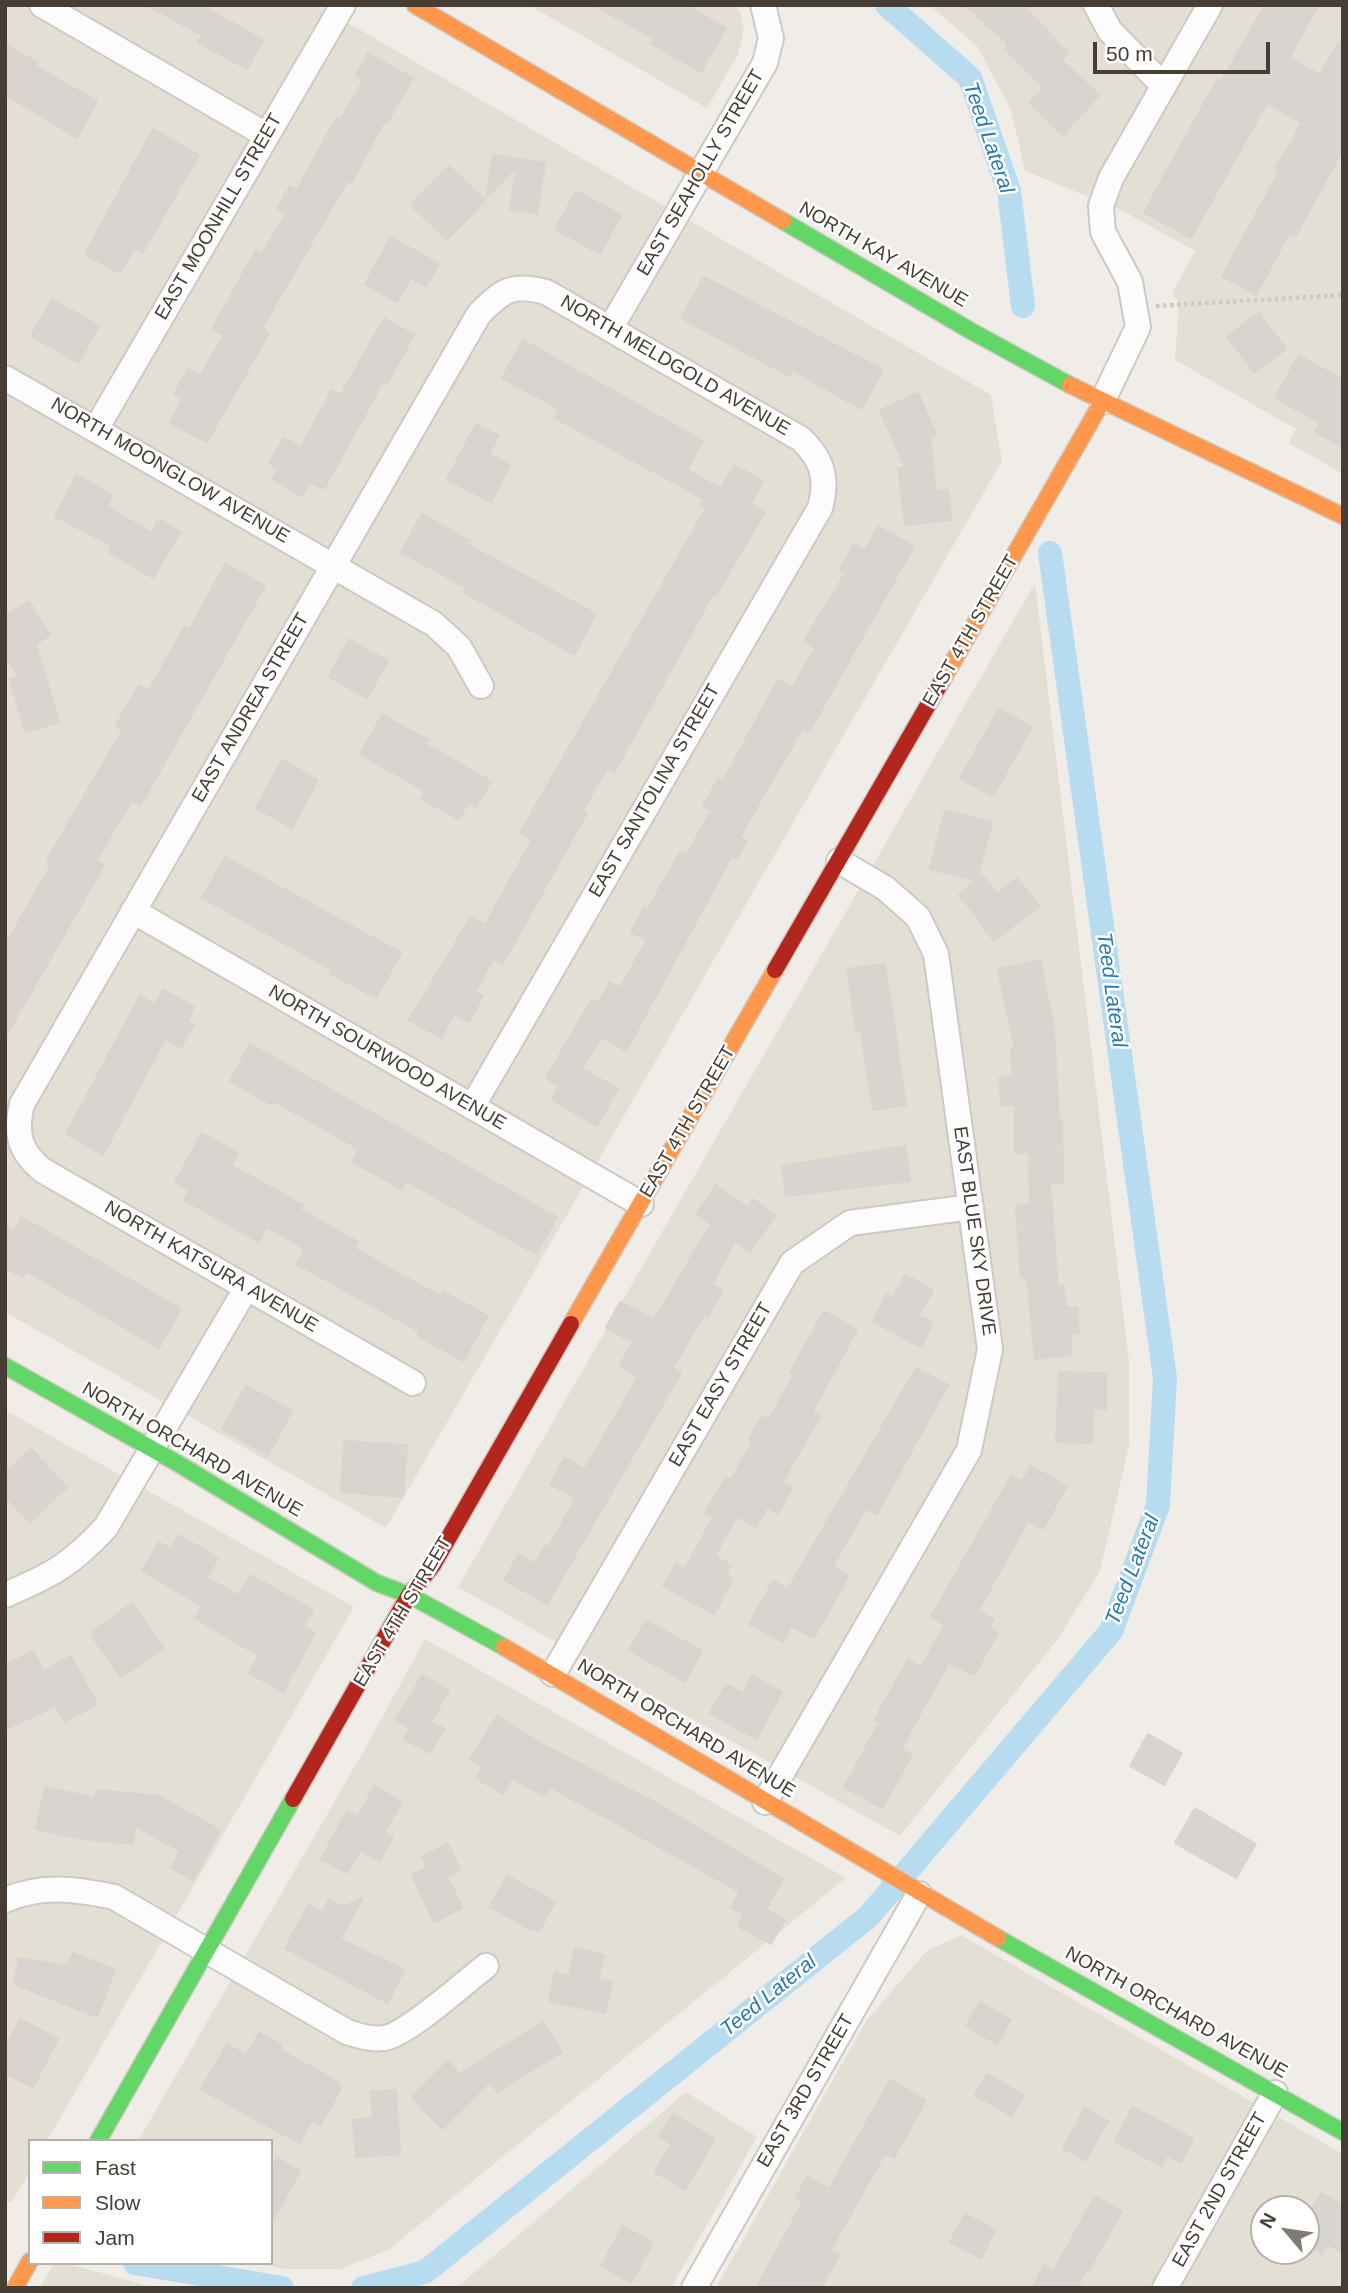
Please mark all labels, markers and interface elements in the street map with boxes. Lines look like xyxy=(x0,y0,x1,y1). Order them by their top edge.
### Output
scale bar xyxy=(1096,28,1273,72)
text: 50 m xyxy=(1106,42,1153,65)
street label: EAST SEAHOLLY STREET xyxy=(633,66,769,280)
water label: Teed Lateral xyxy=(957,79,1019,197)
street label: EAST MOONHILL STREET xyxy=(151,110,287,324)
street label: NORTH KAY AVENUE xyxy=(795,197,971,313)
street label: NORTH MELDGOLD AVENUE xyxy=(556,291,794,441)
street label: NORTH MOONGLOW AVENUE xyxy=(47,393,293,549)
street label: EAST 4TH STREET xyxy=(918,551,1024,711)
street label: EAST ANDREA STREET xyxy=(188,609,314,807)
street label: EAST SANTOLINA STREET xyxy=(585,680,725,902)
water label: Teed Lateral xyxy=(1090,931,1132,1049)
street label: NORTH SOURWOOD AVENUE xyxy=(264,981,510,1135)
street label: EAST 4TH STREET xyxy=(635,1042,741,1202)
street label: EAST BLUE SKY DRIVE xyxy=(948,1125,1000,1337)
street label: NORTH KATSURA AVENUE xyxy=(100,1196,322,1338)
street label: EAST EASY STREET xyxy=(665,1299,777,1471)
street label: NORTH ORCHARD AVENUE xyxy=(78,1377,306,1523)
water label: Teed Lateral xyxy=(1100,1511,1166,1629)
street label: EAST 4TH STREET xyxy=(349,1533,457,1691)
street label: NORTH ORCHARD AVENUE xyxy=(573,1655,799,1803)
street label: NORTH ORCHARD AVENUE xyxy=(1061,1942,1291,2084)
water label: Teed Lateral xyxy=(716,1950,822,2042)
street label: EAST 3RD STREET xyxy=(753,2010,859,2172)
street label: EAST 2ND STREET xyxy=(1168,2109,1272,2271)
legend xyxy=(28,2139,273,2265)
text: Fast xyxy=(95,2156,136,2179)
text: Slow xyxy=(95,2191,141,2214)
north arrow xyxy=(1250,2195,1320,2265)
text: Jam xyxy=(95,2226,135,2249)

